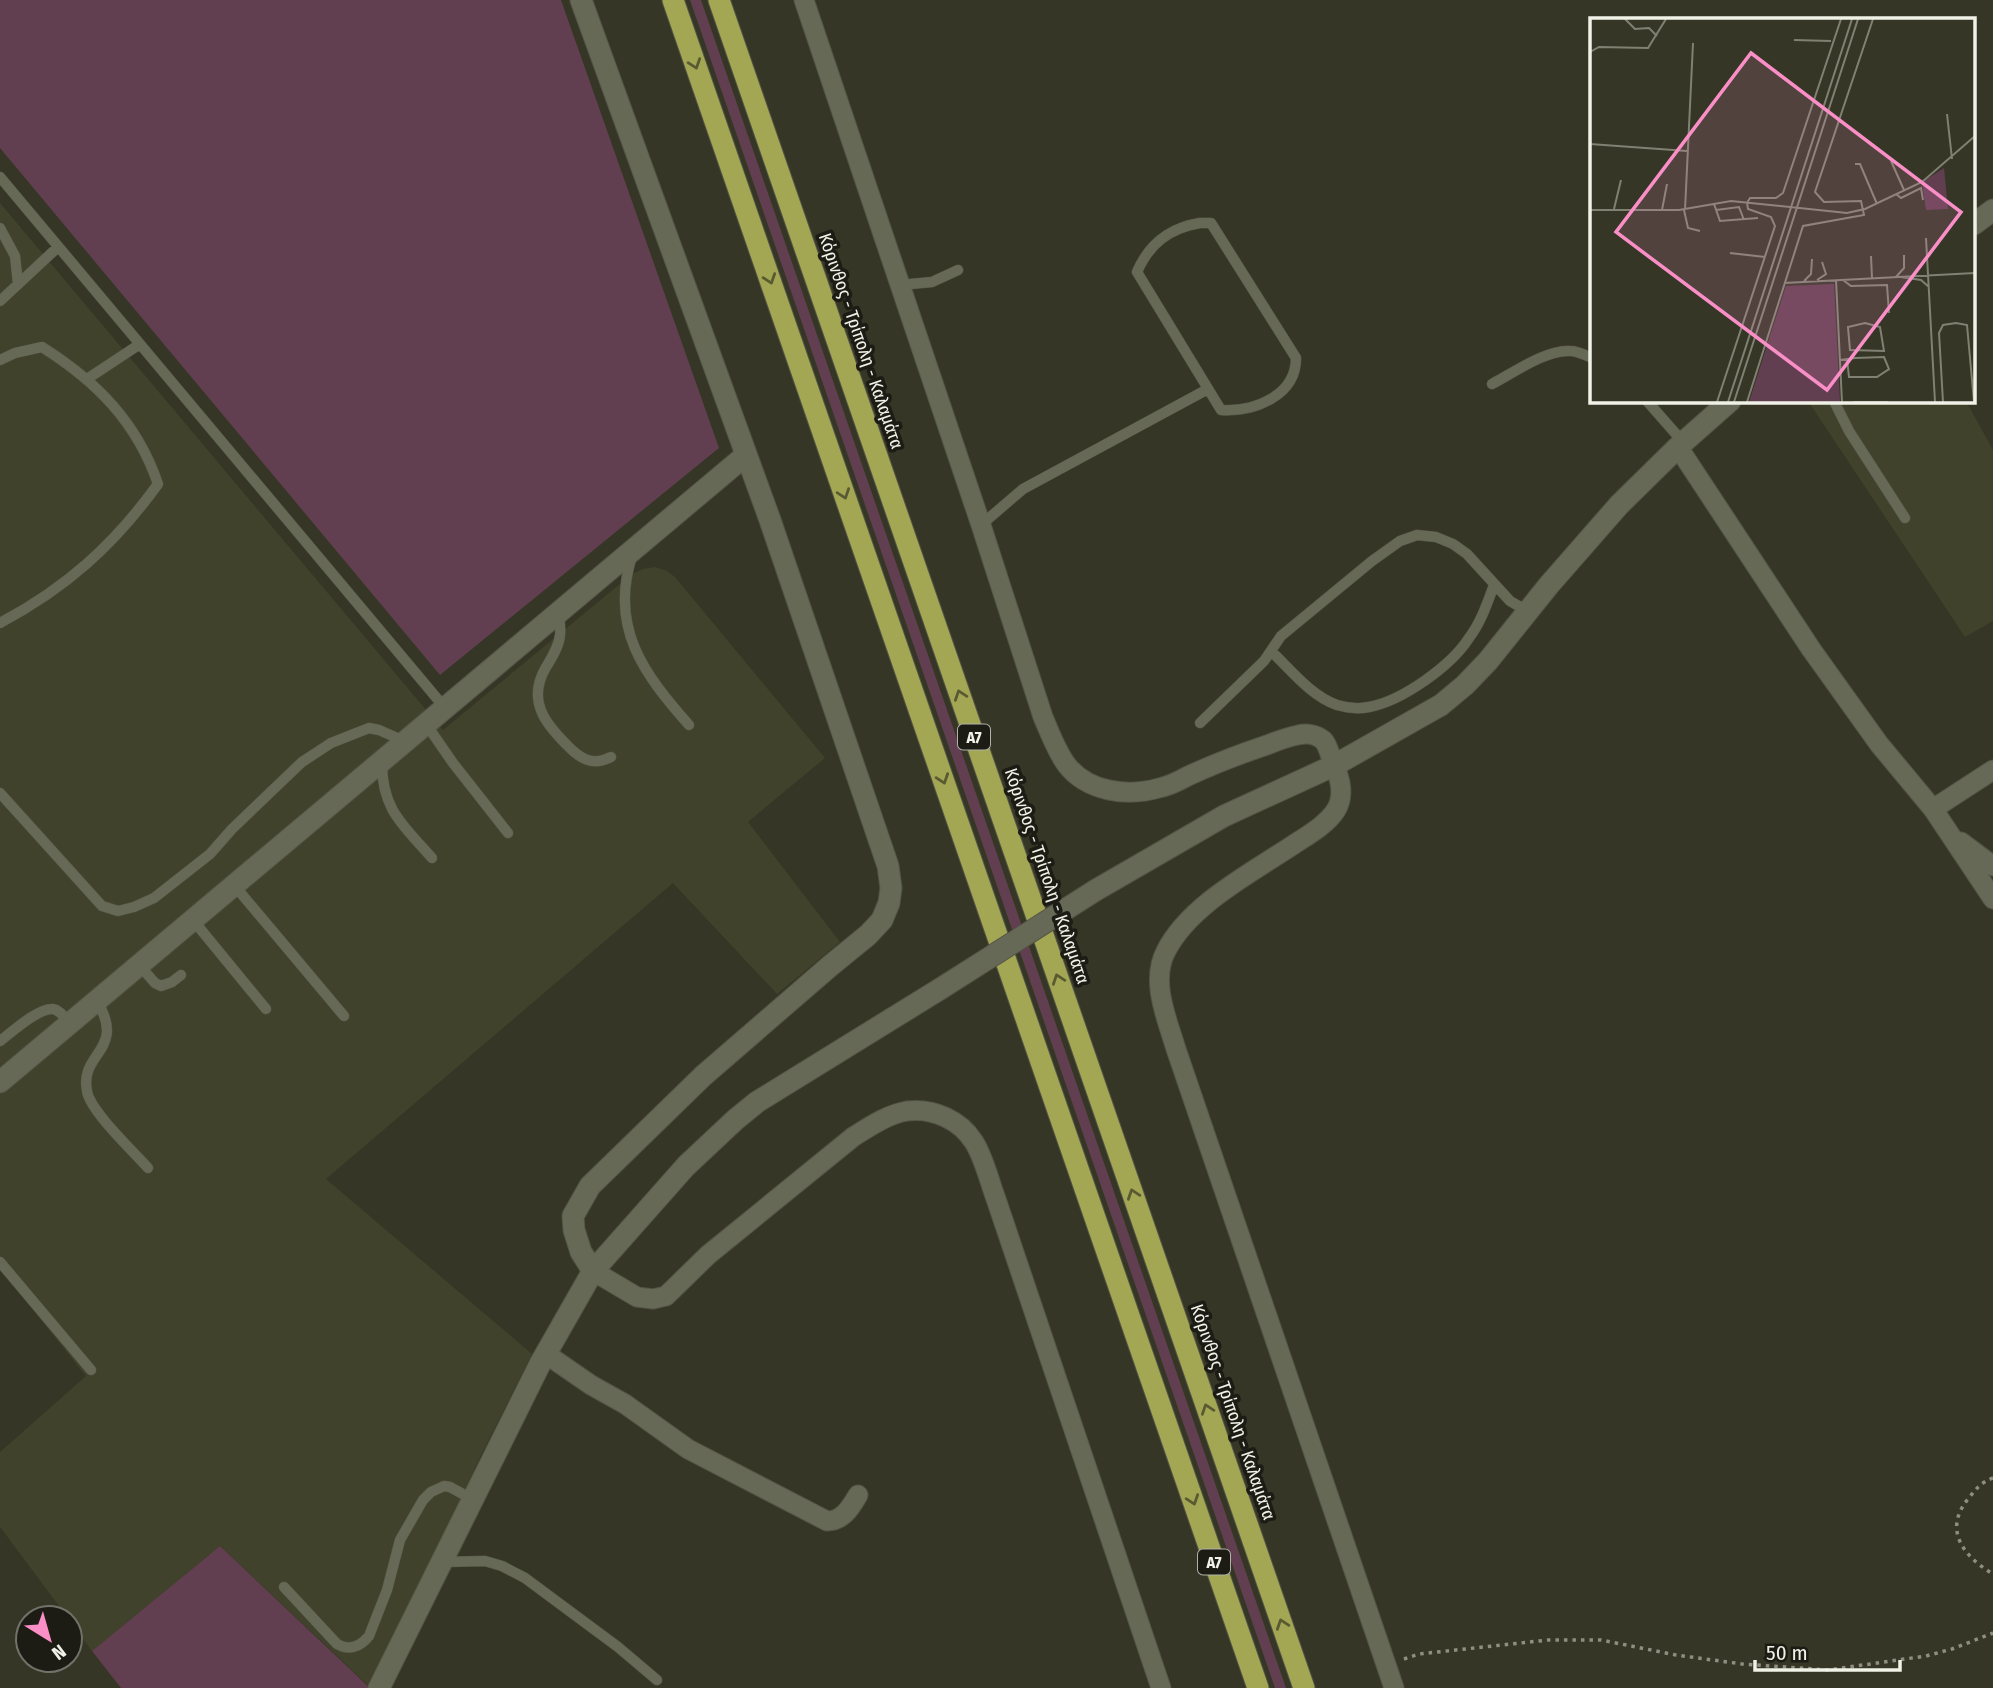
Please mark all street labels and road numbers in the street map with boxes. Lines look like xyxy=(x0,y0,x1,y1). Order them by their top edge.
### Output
street label: Κόρινθος - Τρίπολη - Καλαμάτα xyxy=(814,230,908,452)
road number: Α7 xyxy=(958,724,990,750)
street label: Κόρινθος - Τρίπολη - Καλαμάτα xyxy=(1000,765,1094,987)
street label: Κόρινθος - Τρίπολη - Καλαμάτα xyxy=(1186,1301,1280,1523)
road number: Α7 xyxy=(1198,1550,1230,1574)

